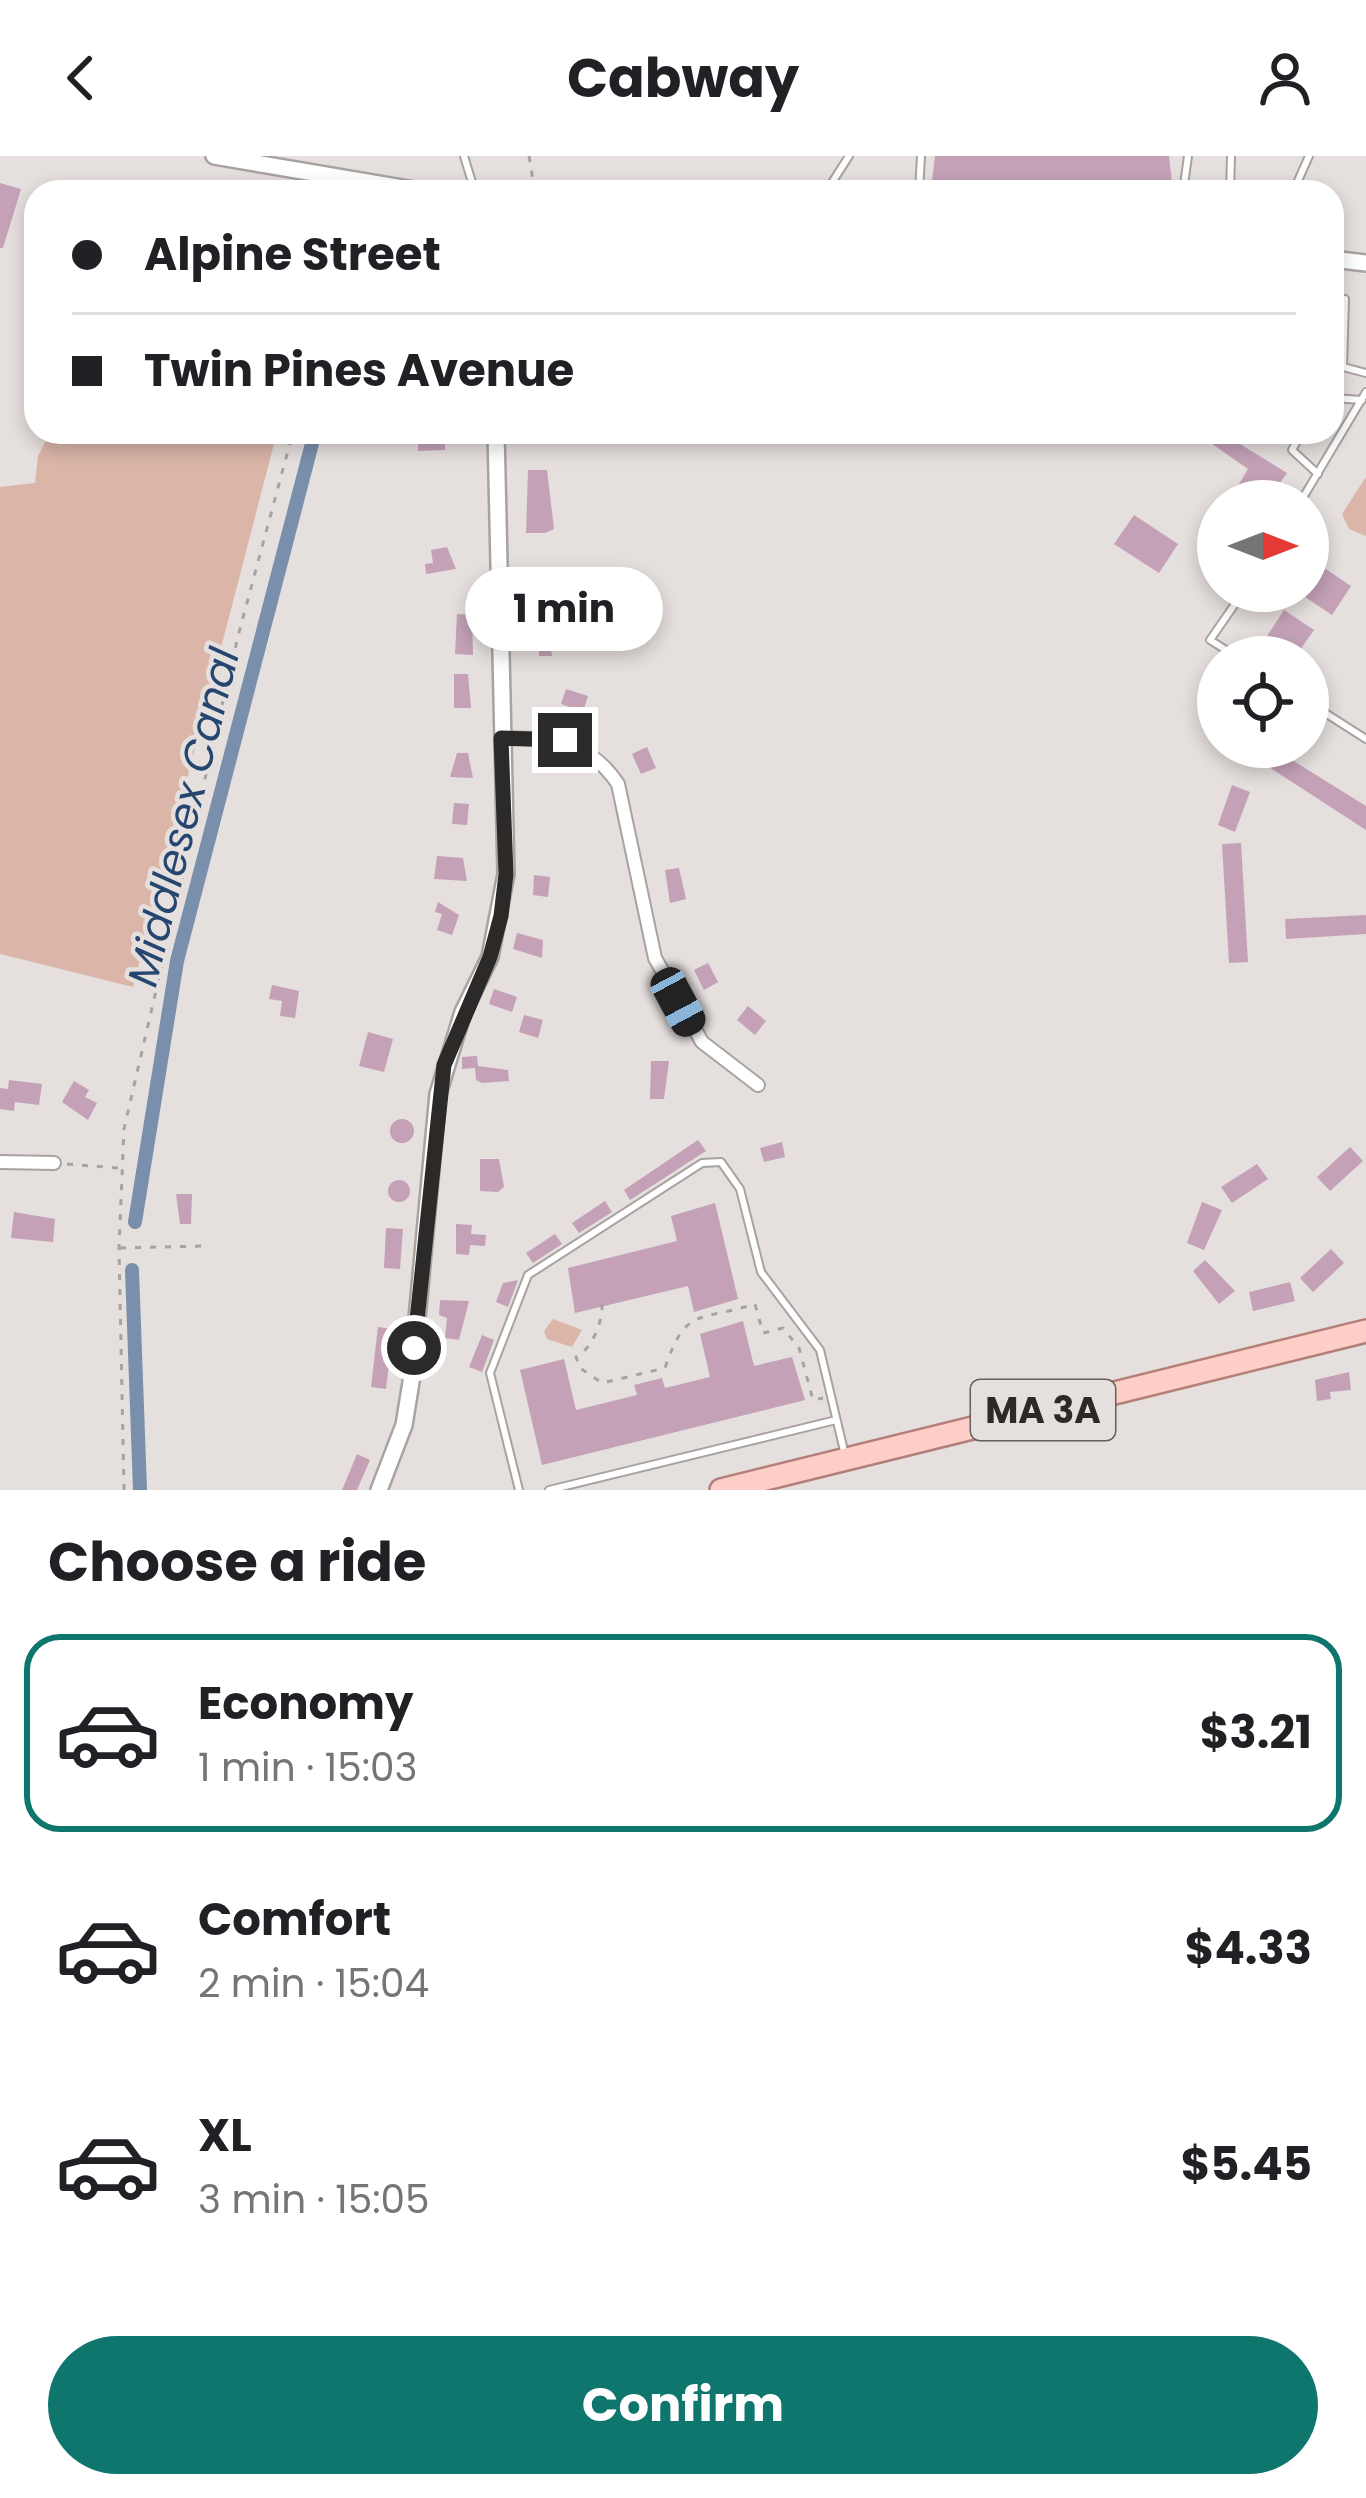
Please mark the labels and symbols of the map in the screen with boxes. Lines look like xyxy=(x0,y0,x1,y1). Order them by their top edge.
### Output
north arrow xyxy=(1197,480,1329,612)
callout: 1 min xyxy=(466,566,664,650)
water label: Middlesex Canal xyxy=(113,641,254,992)
route end xyxy=(538,713,592,767)
car xyxy=(645,962,711,1042)
route start xyxy=(387,1321,441,1375)
road number: MA 3A xyxy=(971,1380,1115,1440)

